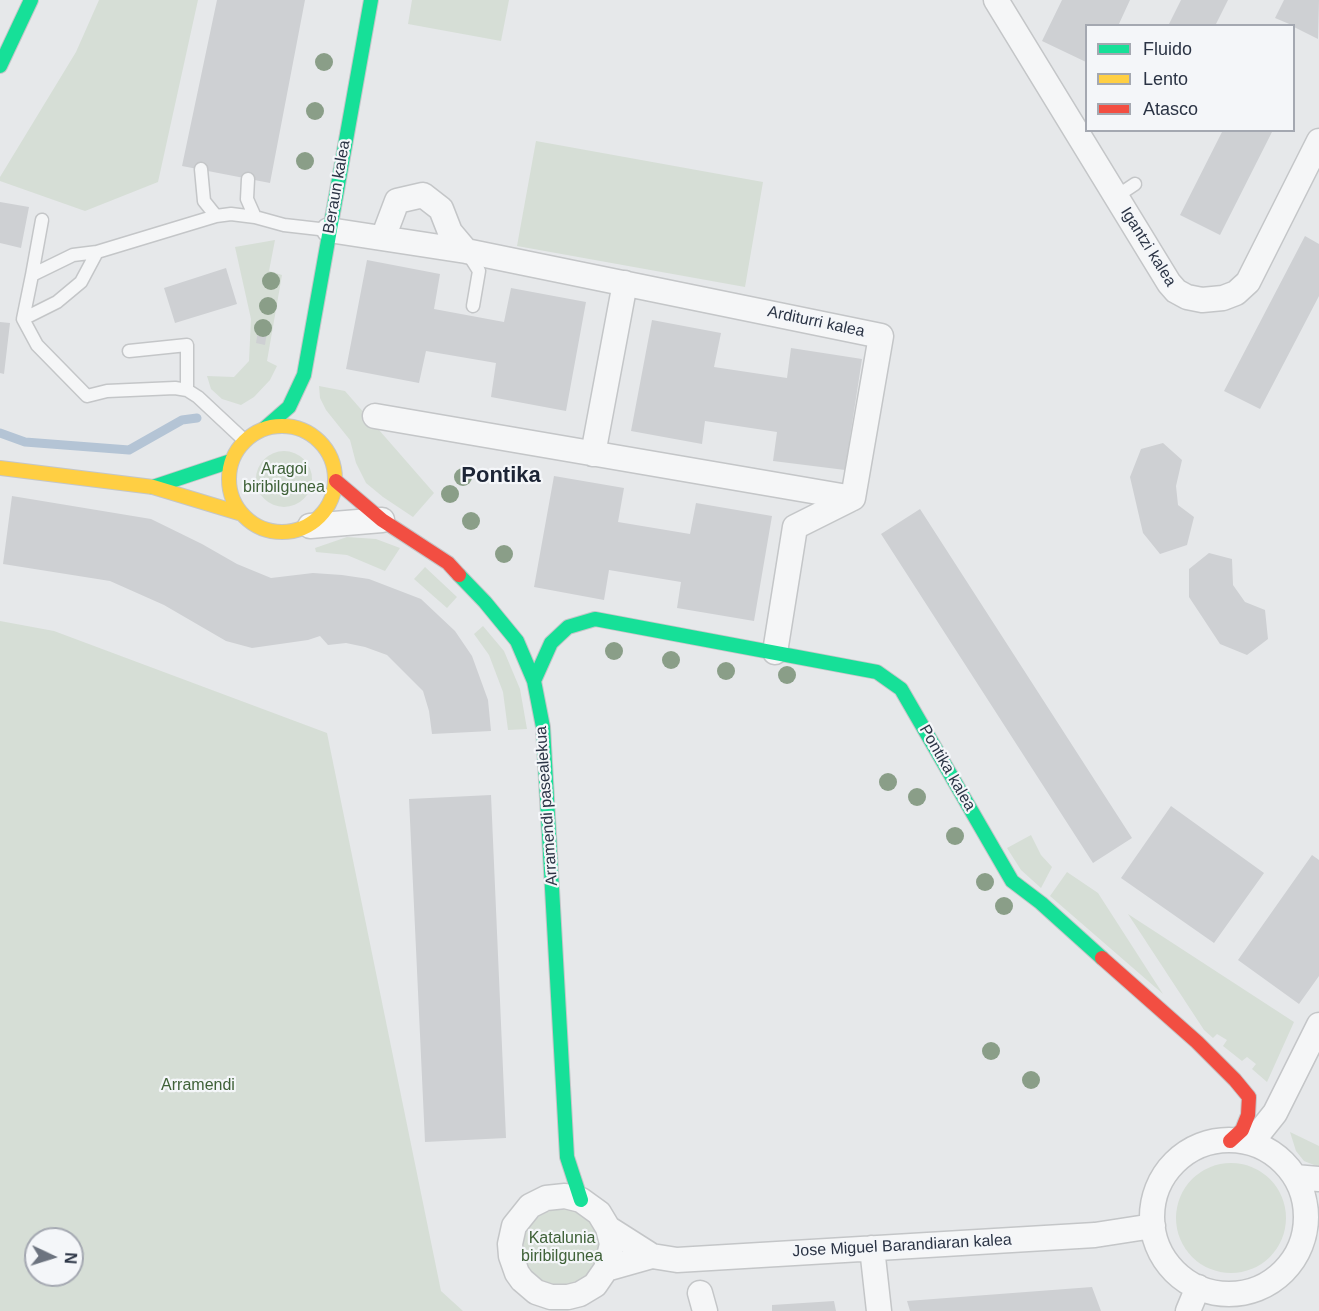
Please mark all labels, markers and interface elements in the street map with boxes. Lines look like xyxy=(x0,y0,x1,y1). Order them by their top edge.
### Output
legend xyxy=(1085,24,1295,132)
text: Fluido xyxy=(1143,39,1192,59)
text: Lento xyxy=(1143,69,1188,89)
text: Atasco xyxy=(1143,99,1198,119)
street label: Beraun kalea xyxy=(319,139,355,235)
street label: Igantzi kalea xyxy=(1116,204,1180,290)
street label: Arditurri kalea xyxy=(766,302,866,342)
park label: Aragoi biribilgunea xyxy=(243,460,325,498)
district label: Pontika xyxy=(461,463,541,489)
street label: Pontika kalea xyxy=(915,722,979,814)
street label: Arramendi pasealekua xyxy=(532,725,562,887)
park label: Arramendi xyxy=(161,1076,235,1096)
north arrow xyxy=(24,1227,84,1287)
park label: Katalunia biribilgunea xyxy=(521,1229,603,1267)
street label: Jose Miguel Barandiaran kalea xyxy=(792,1231,1012,1261)
text: N xyxy=(62,1252,79,1265)

